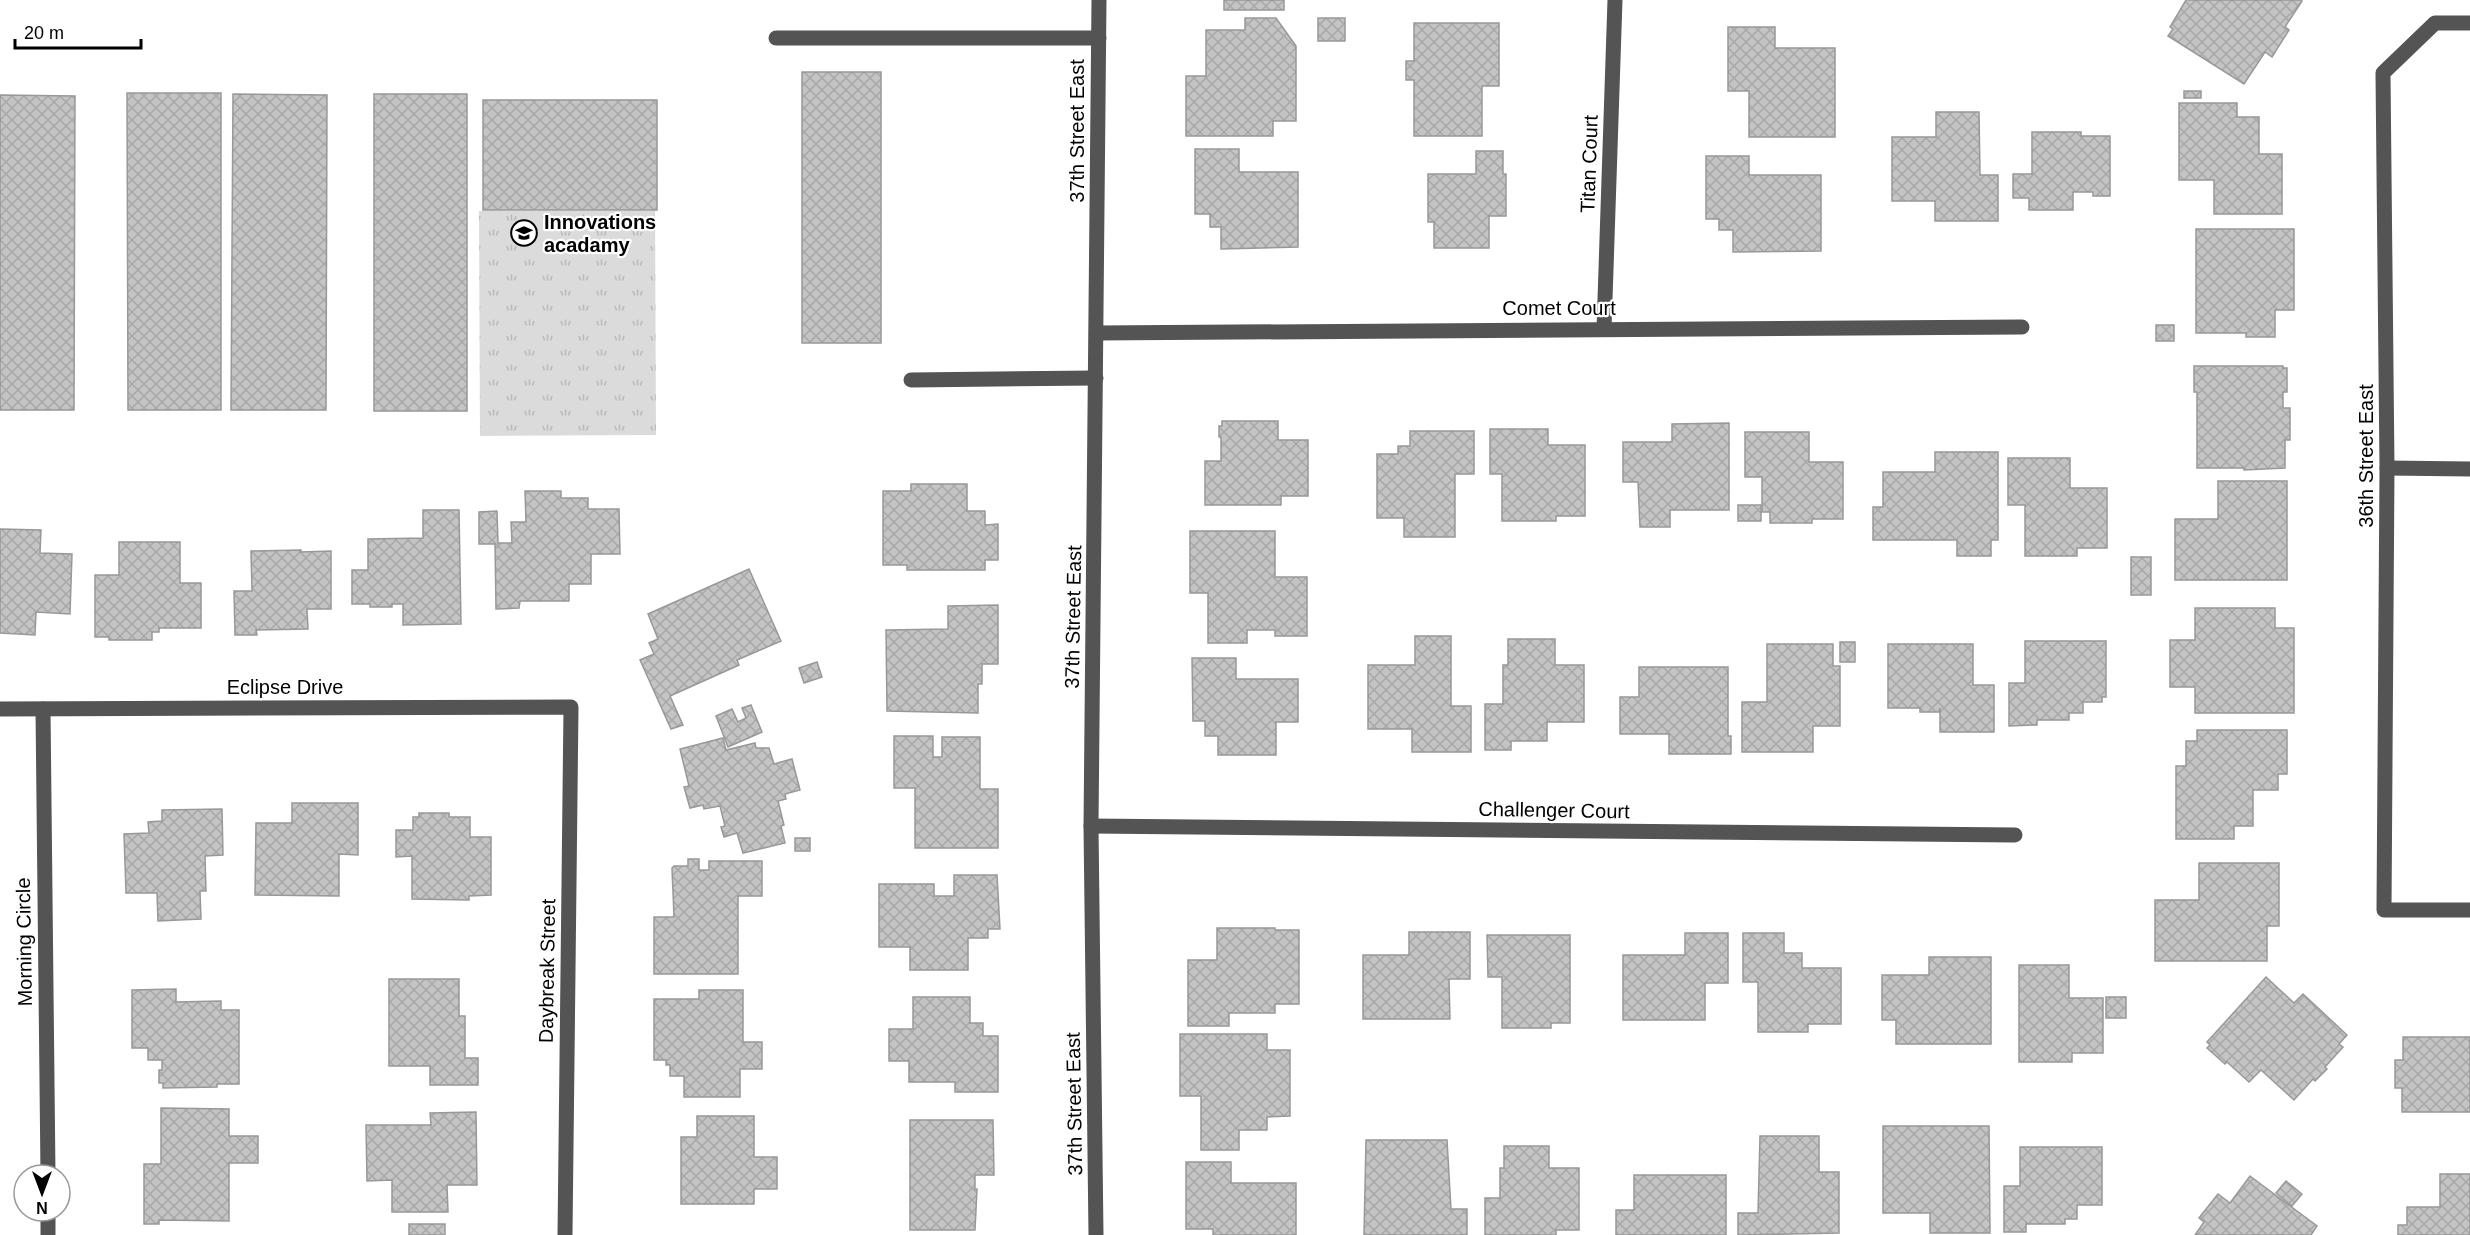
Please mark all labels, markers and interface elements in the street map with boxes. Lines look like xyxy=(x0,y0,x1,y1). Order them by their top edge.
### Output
scale bar xyxy=(15,12,141,50)
text: 20 m xyxy=(24,23,64,43)
street label: 37th Street East xyxy=(1066,59,1088,203)
street label: Titan Court xyxy=(1576,114,1602,213)
place label: Innovations acadamy xyxy=(544,211,656,256)
school or university icon: Innovations acadamy xyxy=(509,218,539,248)
street label: Comet Court xyxy=(1502,297,1616,319)
street label: 36th Street East xyxy=(2355,384,2377,528)
street label: 37th Street East xyxy=(1061,545,1085,689)
street label: Eclipse Drive xyxy=(227,676,343,698)
street label: Challenger Court xyxy=(1478,798,1630,822)
street label: Morning Circle xyxy=(12,877,36,1007)
street label: Daybreak Street xyxy=(535,898,559,1043)
street label: 37th Street East xyxy=(1062,1032,1086,1176)
north arrow xyxy=(12,1163,72,1223)
text: N xyxy=(36,1199,48,1216)

